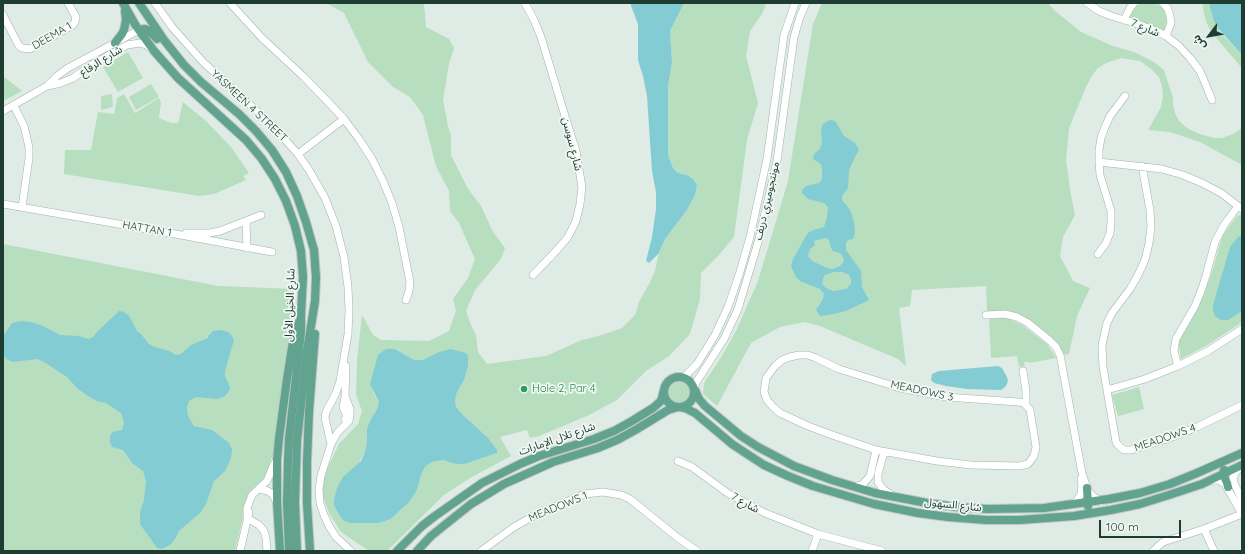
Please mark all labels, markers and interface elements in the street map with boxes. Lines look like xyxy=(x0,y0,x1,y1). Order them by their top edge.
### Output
street label: شارع 7 xyxy=(1129,16,1161,40)
north arrow xyxy=(1189,16,1229,56)
street label: DEEMA 1 xyxy=(30,19,74,53)
text: ش xyxy=(1189,32,1209,52)
street label: شارع الرفاع xyxy=(77,43,125,79)
street label: YASMEEN 4 STREET xyxy=(208,67,290,145)
street label: شارع سوسن xyxy=(559,116,585,172)
street label: مونتجوميري دريف xyxy=(752,160,782,242)
street label: HATTAN 1 xyxy=(121,218,173,240)
street label: شارع الخيل الأول xyxy=(282,268,298,342)
street label: MEADOWS 3 xyxy=(889,378,955,404)
place label: Hole 2, Par 4 xyxy=(532,382,596,396)
marker: Hole 2, Par 4 xyxy=(519,384,529,394)
street label: شارع تلال الإمارات xyxy=(517,420,597,458)
street label: MEADOWS 4 xyxy=(1132,421,1198,455)
street label: MEADOWS 1 xyxy=(527,489,589,525)
street label: شارع 7 xyxy=(729,490,761,516)
street label: شارع السهول xyxy=(924,495,982,515)
scale bar xyxy=(1101,512,1183,538)
text: 100 m xyxy=(1106,519,1139,534)

